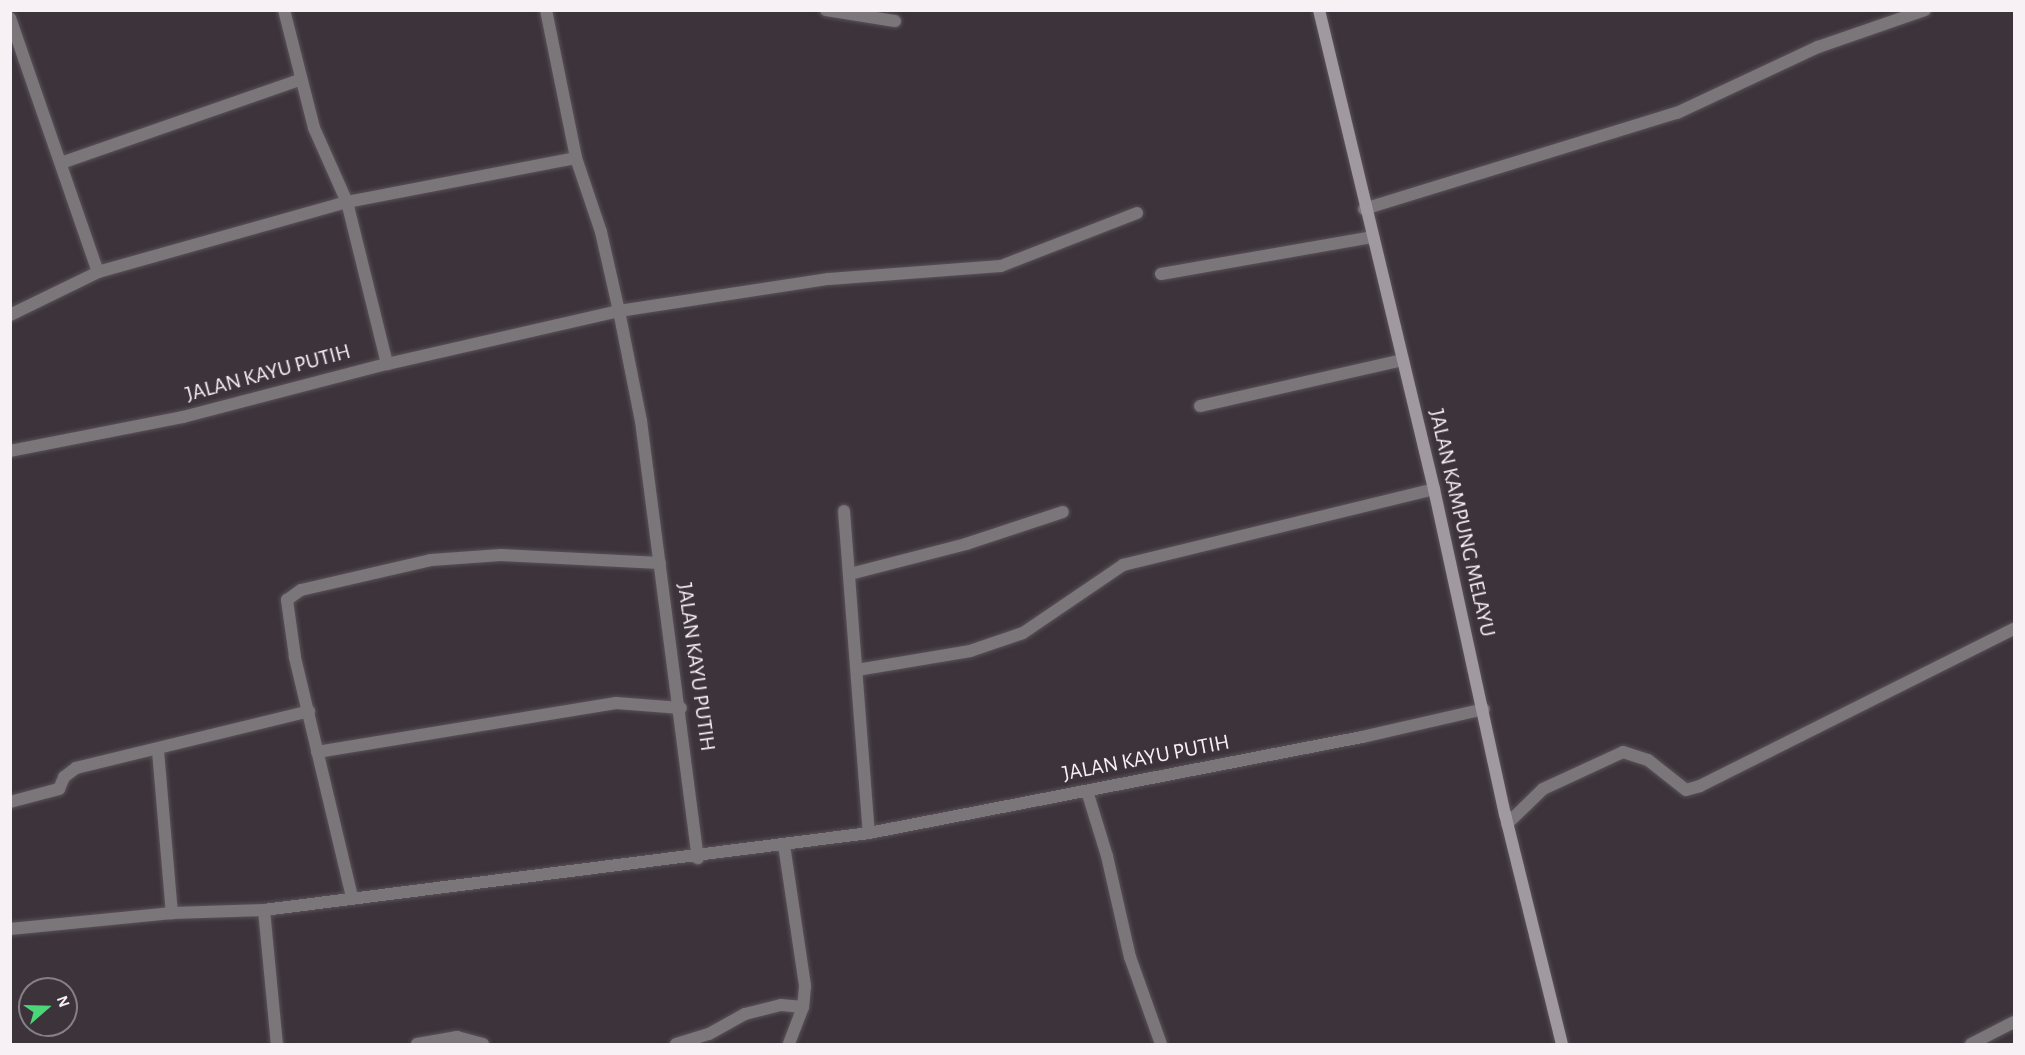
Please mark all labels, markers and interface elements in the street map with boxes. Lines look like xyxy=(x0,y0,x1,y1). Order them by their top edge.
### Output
street label: JALAN KAYU PUTIH xyxy=(183,338,353,408)
street label: JALAN KAMPUNG MELAYU xyxy=(1423,407,1501,639)
street label: JALAN KAYU PUTIH xyxy=(671,581,721,753)
street label: JALAN KAYU PUTIH xyxy=(1060,729,1232,787)
north arrow xyxy=(18,977,78,1037)
text: N xyxy=(54,994,72,1009)

